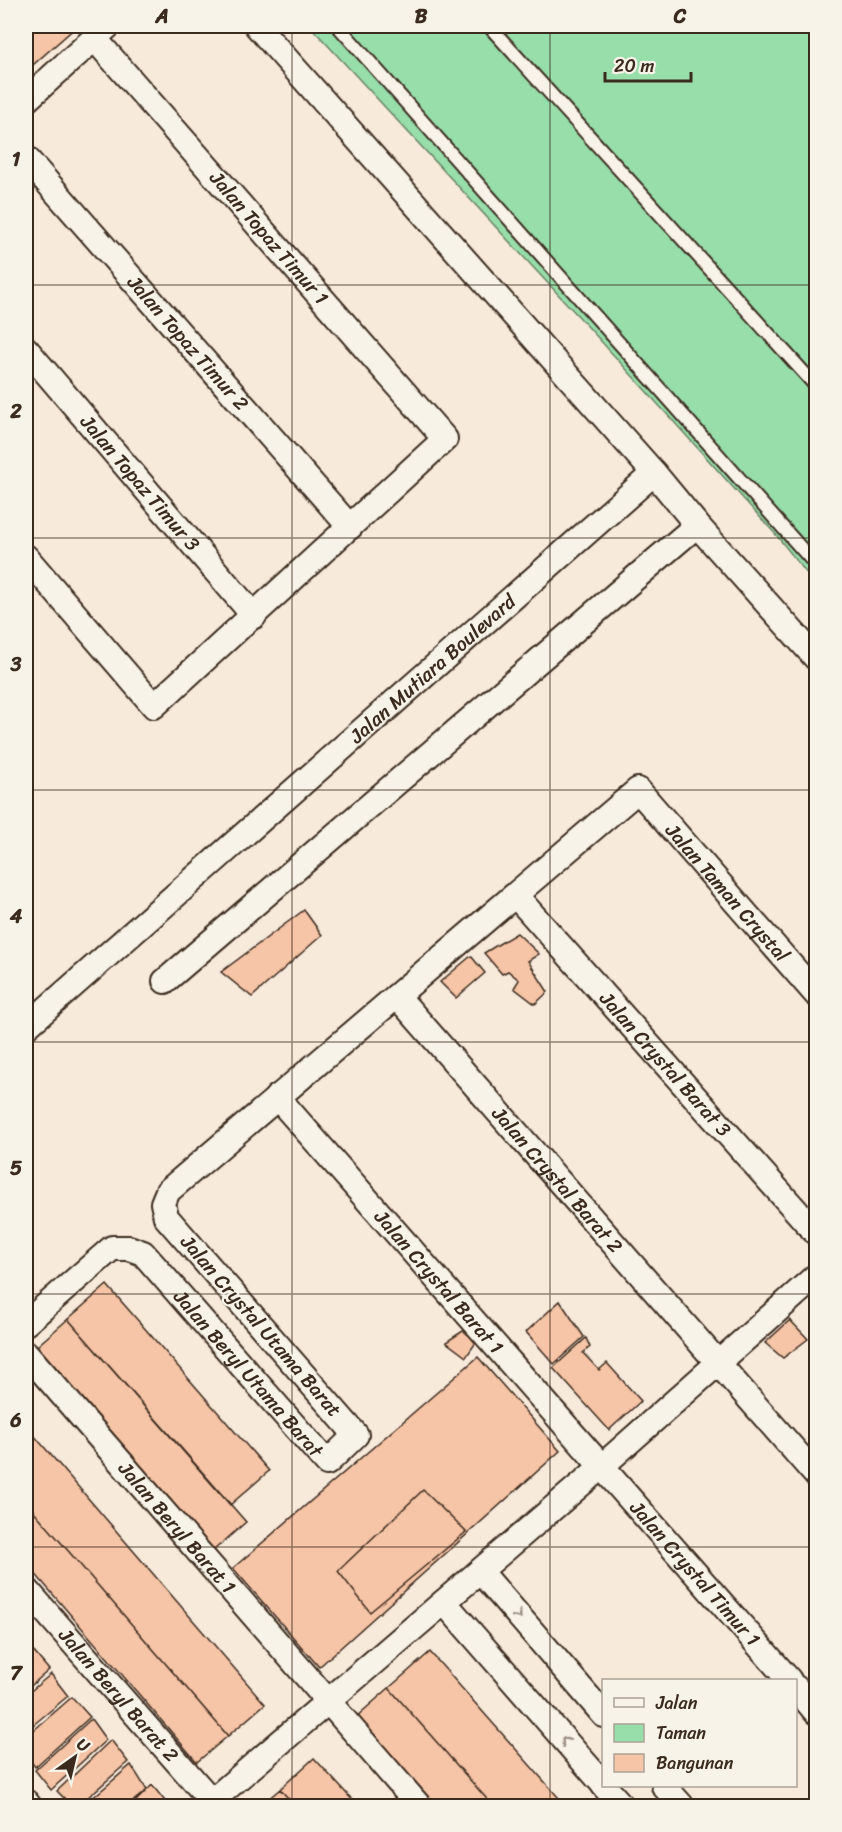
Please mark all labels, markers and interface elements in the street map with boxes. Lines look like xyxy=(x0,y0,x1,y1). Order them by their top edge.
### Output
text: A xyxy=(154,0,169,34)
text: B xyxy=(415,0,428,34)
text: C xyxy=(673,0,687,34)
scale bar xyxy=(605,45,690,83)
text: 20 m xyxy=(614,50,654,82)
text: 1 xyxy=(12,142,21,177)
street label: Jalan Topaz Timur 1 xyxy=(200,162,338,313)
street label: Jalan Topaz Timur 2 xyxy=(118,266,258,419)
text: 2 xyxy=(9,394,22,429)
street label: Jalan Topaz Timur 3 xyxy=(71,406,209,559)
street label: Jalan Mutiara Boulevard xyxy=(340,584,525,753)
text: 3 xyxy=(10,647,22,682)
street label: Jalan Taman Crystal xyxy=(656,814,799,970)
text: 4 xyxy=(9,899,23,934)
street label: Jalan Crystal Barat 3 xyxy=(590,982,740,1145)
street label: Jalan Crystal Barat 2 xyxy=(483,1097,632,1262)
text: 5 xyxy=(10,1151,22,1186)
street label: Jalan Crystal Barat 1 xyxy=(365,1201,513,1362)
street label: Jalan Crystal Utama Barat xyxy=(171,1226,351,1425)
street label: Jalan Beryl Utama Barat xyxy=(164,1281,333,1466)
text: 6 xyxy=(9,1403,22,1438)
street label: Jalan Beryl Barat 1 xyxy=(109,1452,245,1602)
street label: Jalan Crystal Timur 1 xyxy=(620,1491,770,1655)
one-way arrow xyxy=(511,1608,522,1619)
street label: Jalan Beryl Barat 2 xyxy=(49,1619,188,1771)
text: 7 xyxy=(10,1656,23,1691)
legend xyxy=(602,1679,797,1787)
text: Jalan xyxy=(655,1687,698,1719)
text: Taman xyxy=(656,1717,706,1749)
north arrow xyxy=(45,1727,105,1787)
text: U xyxy=(71,1730,97,1761)
one-way arrow xyxy=(561,1737,572,1748)
text: Bangunan xyxy=(656,1747,734,1779)

